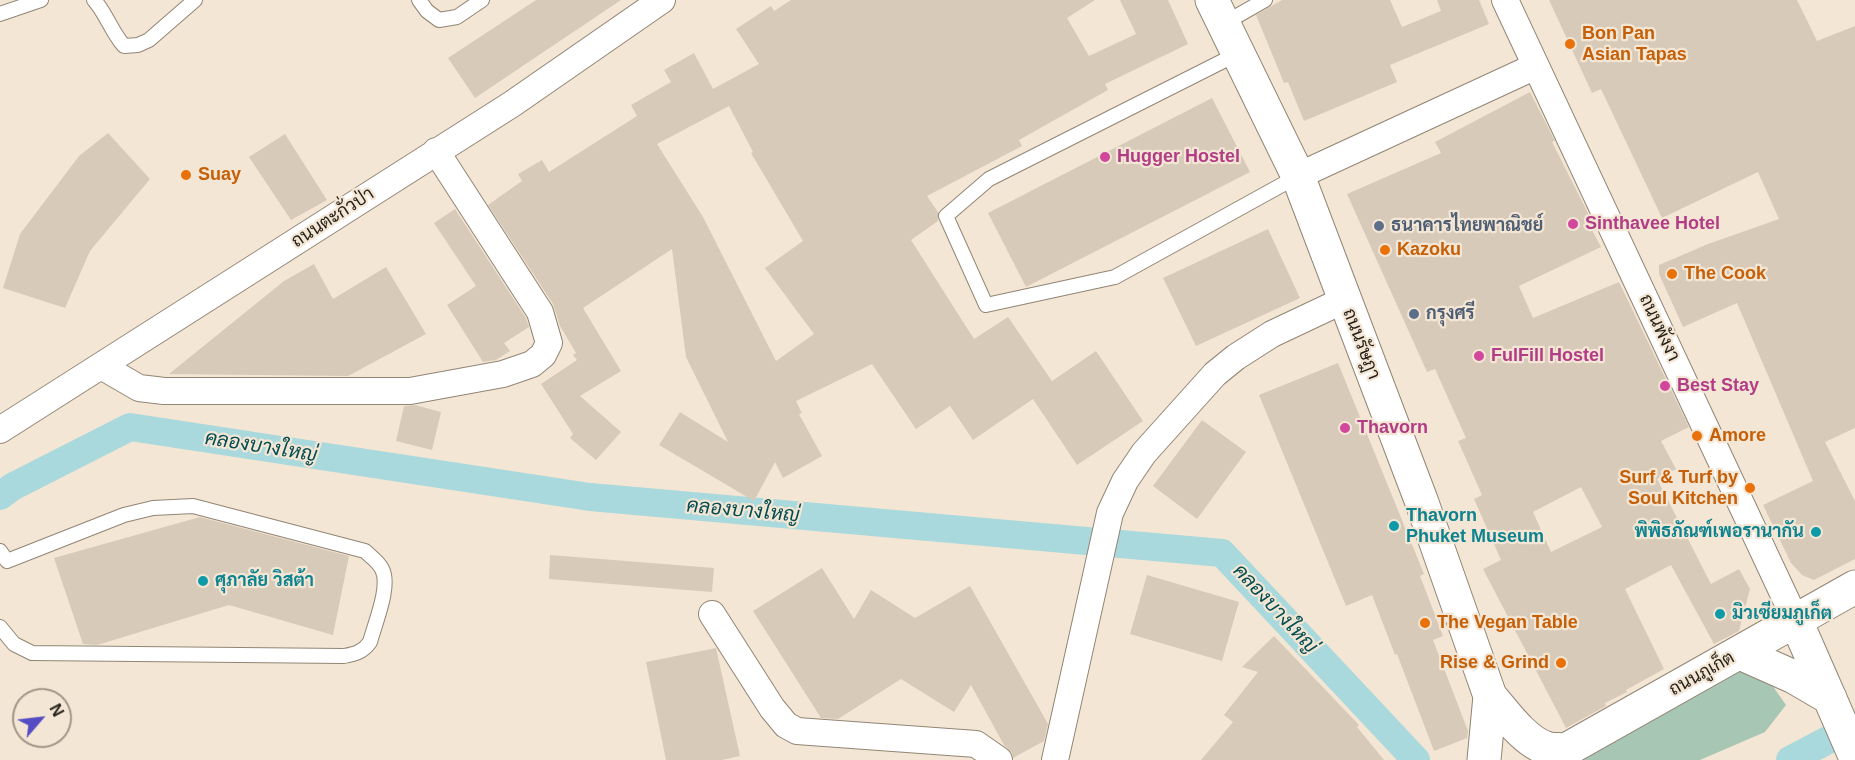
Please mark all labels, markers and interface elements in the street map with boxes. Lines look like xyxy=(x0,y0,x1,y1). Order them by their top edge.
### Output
place label: Bon Pan Asian Tapas xyxy=(1582,23,1687,66)
marker: Bon Pan Asian Tapas xyxy=(1563,37,1577,51)
place label: Hugger Hostel xyxy=(1117,146,1240,168)
marker: Hugger Hostel xyxy=(1098,150,1112,164)
place label: Suay xyxy=(198,164,241,186)
marker: Suay xyxy=(179,168,193,182)
street label: ถนนตะกั่วป่า xyxy=(288,183,378,253)
place label: Sinthavee Hotel xyxy=(1585,213,1720,235)
place label: ธนาคารไทยพาณิชย์ xyxy=(1391,215,1543,237)
marker: Sinthavee Hotel xyxy=(1566,217,1580,231)
marker: ธนาคารไทยพาณิชย์ xyxy=(1372,219,1386,233)
place label: Kazoku xyxy=(1397,239,1461,261)
marker: Kazoku xyxy=(1378,243,1392,257)
place label: The Cook xyxy=(1684,263,1766,285)
marker: The Cook xyxy=(1665,267,1679,281)
street label: ถนนพังงา xyxy=(1634,291,1684,365)
place label: กรุงศรี xyxy=(1426,303,1475,325)
street label: ถนนรัษฎา xyxy=(1338,306,1384,382)
marker: กรุงศรี xyxy=(1407,307,1421,321)
place label: FulFill Hostel xyxy=(1491,345,1604,367)
marker: FulFill Hostel xyxy=(1472,349,1486,363)
place label: Best Stay xyxy=(1677,375,1759,397)
marker: Best Stay xyxy=(1658,379,1672,393)
place label: Thavorn xyxy=(1357,417,1428,439)
marker: Thavorn xyxy=(1338,421,1352,435)
place label: Amore xyxy=(1709,425,1766,447)
water label: คลองบางใหญ่ xyxy=(203,426,319,468)
marker: Amore xyxy=(1690,429,1704,443)
place label: Surf & Turf by Soul Kitchen xyxy=(1619,467,1738,510)
marker: Surf & Turf by Soul Kitchen xyxy=(1743,481,1757,495)
water label: คลองบางใหญ่ xyxy=(686,494,800,528)
place label: Thavorn Phuket Museum xyxy=(1406,505,1544,548)
marker: Thavorn Phuket Museum xyxy=(1387,519,1401,533)
place label: พิพิธภัณฑ์เพอรานากัน xyxy=(1634,521,1804,543)
marker: พิพิธภัณฑ์เพอรานากัน xyxy=(1809,525,1823,539)
water label: คลองบางใหญ่ xyxy=(1228,559,1322,659)
place label: ศุภาลัย วิสต้า xyxy=(215,570,314,592)
marker: ศุภาลัย วิสต้า xyxy=(196,574,210,588)
place label: มิวเซียมภูเก็ต xyxy=(1732,603,1832,625)
marker: มิวเซียมภูเก็ต xyxy=(1713,607,1727,621)
place label: The Vegan Table xyxy=(1437,612,1578,634)
marker: The Vegan Table xyxy=(1418,616,1432,630)
street label: ถนนภูเก็ต xyxy=(1666,647,1738,701)
place label: Rise & Grind xyxy=(1440,652,1549,674)
marker: Rise & Grind xyxy=(1554,656,1568,670)
north arrow xyxy=(12,688,72,748)
text: N xyxy=(46,701,67,719)

